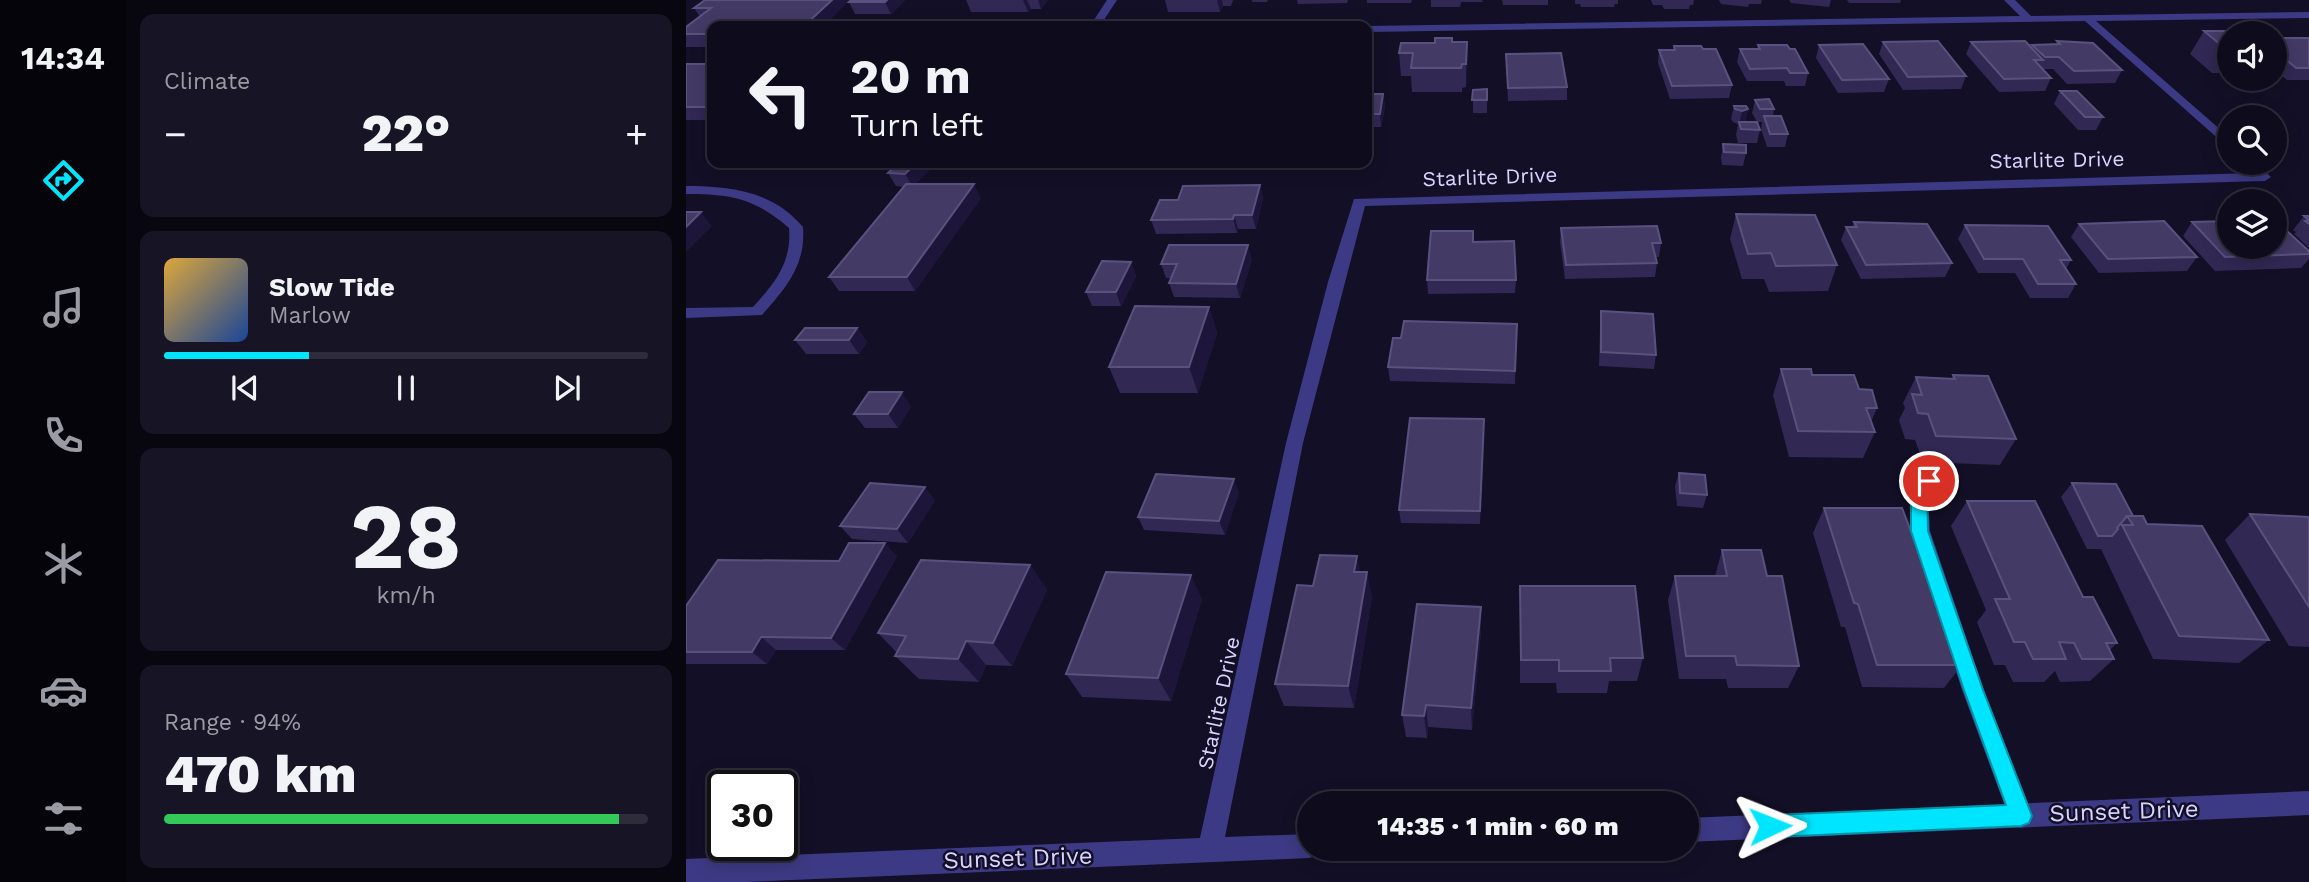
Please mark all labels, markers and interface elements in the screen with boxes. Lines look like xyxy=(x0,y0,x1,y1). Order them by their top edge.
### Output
map controls xyxy=(2217,21,2287,259)
button: sound xyxy=(2217,21,2287,91)
text: 14:34 xyxy=(21,39,105,77)
text: 20 m xyxy=(850,47,971,105)
icon: left xyxy=(735,49,826,140)
text: Climate xyxy=(164,68,250,95)
text: 22° xyxy=(362,103,450,164)
button: search xyxy=(2217,105,2287,175)
text: Turn left xyxy=(850,106,983,144)
text: − xyxy=(164,112,187,156)
text: + xyxy=(625,112,648,156)
street label: Starlite Drive xyxy=(1989,146,2125,173)
icon: directions xyxy=(39,156,88,205)
street label: Starlite Drive xyxy=(1422,162,1558,191)
button: layers xyxy=(2217,189,2287,259)
text: Slow Tide xyxy=(269,272,395,302)
icon: music xyxy=(39,283,88,332)
text: Marlow xyxy=(269,302,351,329)
icon: previous xyxy=(226,369,264,407)
icon: pause xyxy=(387,369,425,407)
icon: next xyxy=(548,369,586,407)
icon: phone xyxy=(39,411,88,460)
pin xyxy=(1899,451,1959,511)
icon: arrive xyxy=(1910,462,1948,500)
text: 28 xyxy=(350,483,462,590)
icon: climate xyxy=(39,539,88,588)
text: km/h xyxy=(376,582,436,609)
street label: Starlite Drive xyxy=(1192,634,1245,772)
icon: car xyxy=(39,666,88,715)
text: Range · 94% xyxy=(164,709,301,736)
text: 470 km xyxy=(164,744,357,805)
speed limit sign: 30 xyxy=(707,770,798,861)
position arrow xyxy=(1733,789,1807,863)
icon: filters xyxy=(39,794,88,843)
street label: Sunset Drive xyxy=(2049,794,2199,828)
text: 14:35 · 1 min · 60 m xyxy=(1377,811,1619,841)
street label: Sunset Drive xyxy=(943,841,1093,875)

